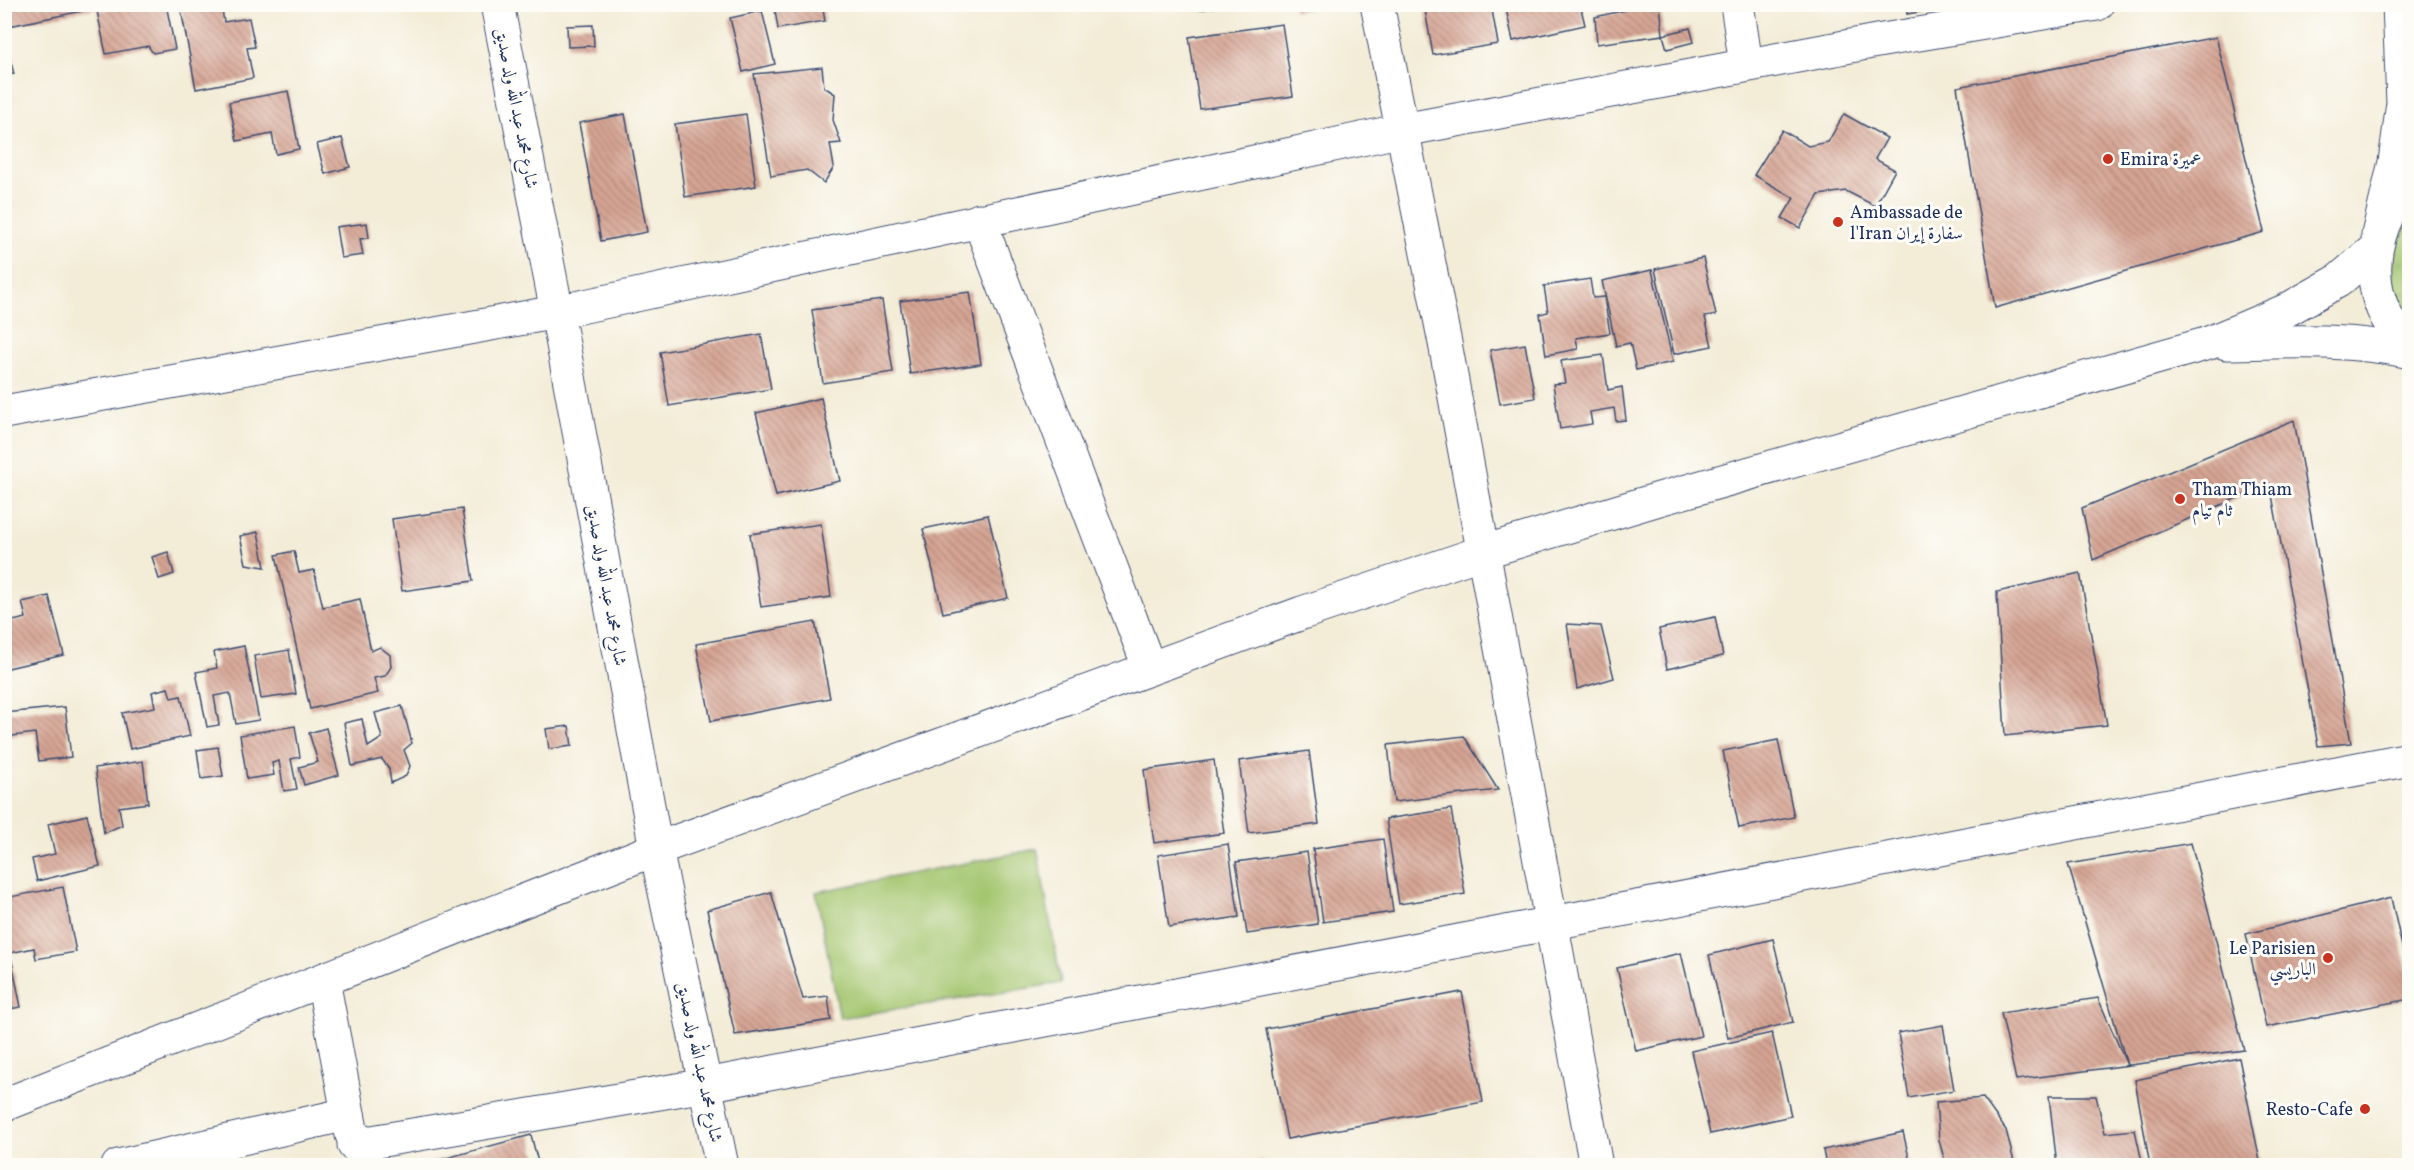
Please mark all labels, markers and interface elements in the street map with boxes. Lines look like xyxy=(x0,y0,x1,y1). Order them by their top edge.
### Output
street label: شارع محمد عبد الله ولد صديق xyxy=(487,25,546,191)
place label: Emira عميرة xyxy=(2120,148,2202,173)
marker: Emira عميرة xyxy=(2101,152,2115,166)
place label: Ambassade de l'Iran سفارة إيران xyxy=(1850,201,1963,247)
marker: Ambassade de l'Iran سفارة إيران xyxy=(1831,215,1845,229)
place label: Tham Thiam ثام تيام xyxy=(2192,478,2292,526)
marker: Tham Thiam ثام تيام xyxy=(2173,492,2187,506)
street label: شارع محمد عبد الله ولد صديق xyxy=(578,502,635,668)
place label: Le Parisien الباريسي xyxy=(2229,937,2316,986)
marker: Le Parisien الباريسي xyxy=(2321,951,2335,965)
street label: شارع محمد عبد الله ولد صديق xyxy=(668,979,731,1145)
place label: Resto-Cafe xyxy=(2266,1098,2353,1123)
marker: Resto-Cafe xyxy=(2358,1102,2372,1116)

